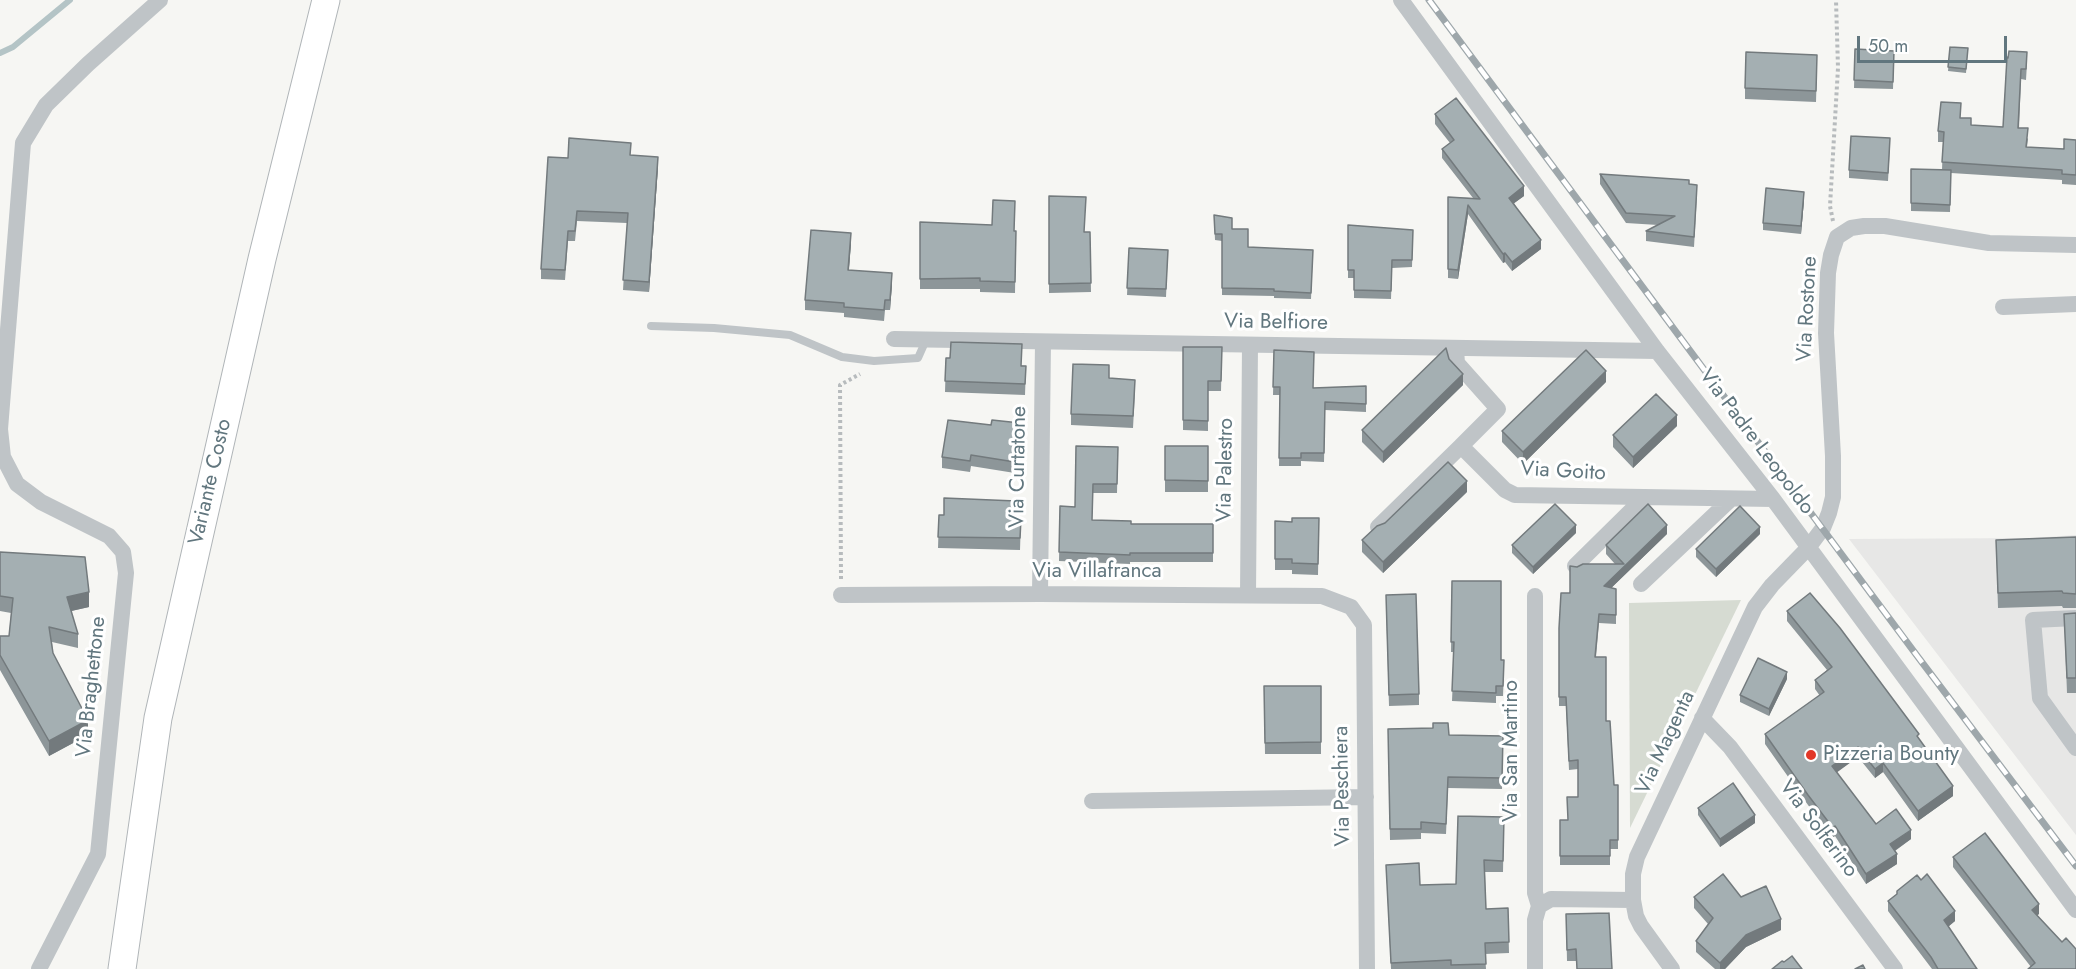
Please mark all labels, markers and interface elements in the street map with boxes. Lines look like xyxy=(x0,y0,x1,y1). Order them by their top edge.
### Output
scale bar xyxy=(1860,24,2010,62)
text: 50 m xyxy=(1868,33,1908,59)
street label: Via Rostone xyxy=(1793,256,1823,362)
street label: Via Belfiore xyxy=(1224,309,1328,337)
street label: Via Padre Leopoldo xyxy=(1693,364,1819,520)
street label: Via Curtatone xyxy=(1005,406,1033,528)
street label: Variante Costo xyxy=(184,417,238,547)
street label: Via Palestro xyxy=(1212,418,1240,522)
street label: Via Goito xyxy=(1520,457,1606,487)
street label: Via Villafranca xyxy=(1032,559,1162,585)
street label: Via Braghettone xyxy=(72,615,112,759)
street label: Via San Martino xyxy=(1499,680,1525,822)
street label: Via Magenta xyxy=(1631,687,1701,799)
street label: Via Peschiera xyxy=(1329,726,1357,846)
place label: Pizzeria Bounty xyxy=(1823,742,1959,768)
marker: Pizzeria Bounty xyxy=(1804,748,1818,762)
street label: Via Solferino xyxy=(1773,775,1863,883)

